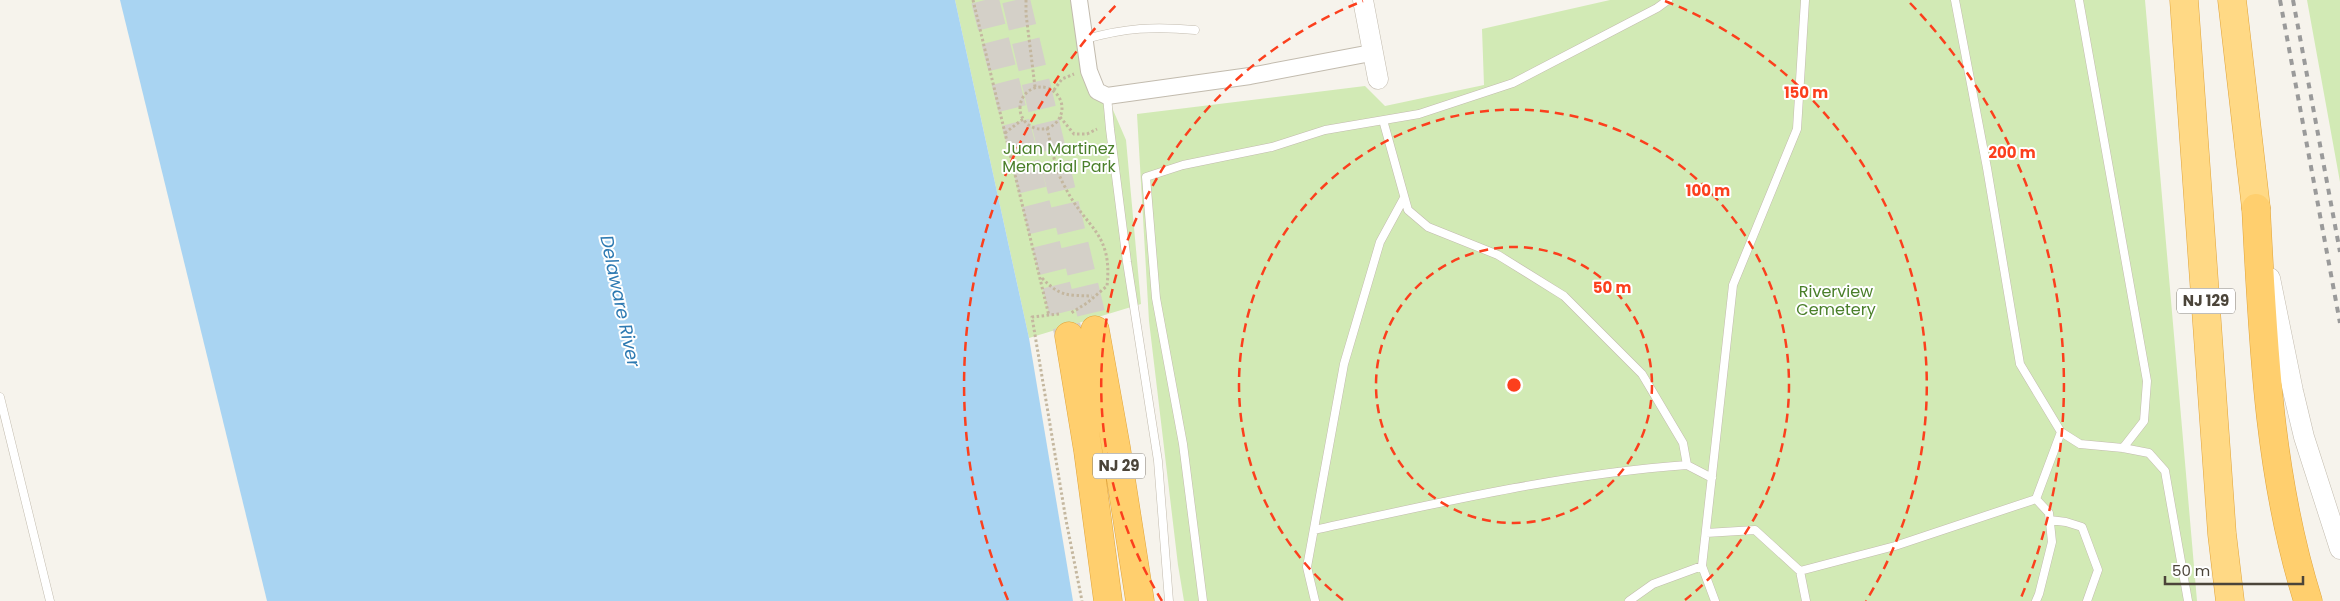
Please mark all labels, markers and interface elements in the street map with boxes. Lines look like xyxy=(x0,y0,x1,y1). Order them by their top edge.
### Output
text: 150 m xyxy=(1784,82,1828,103)
park label: Juan Martinez Memorial Park xyxy=(1002,137,1117,178)
text: 200 m xyxy=(1988,142,2036,163)
text: 100 m xyxy=(1686,180,1730,201)
water label: Delaware River xyxy=(594,233,647,370)
text: 50 m xyxy=(1593,277,1631,298)
park label: Riverview Cemetery xyxy=(1796,280,1876,321)
road number: NJ 129 xyxy=(2177,288,2235,314)
centre of rings xyxy=(1505,376,1523,394)
road number: NJ 29 xyxy=(1093,454,1145,478)
scale bar xyxy=(2165,554,2302,586)
text: 50 m xyxy=(2172,560,2210,581)

